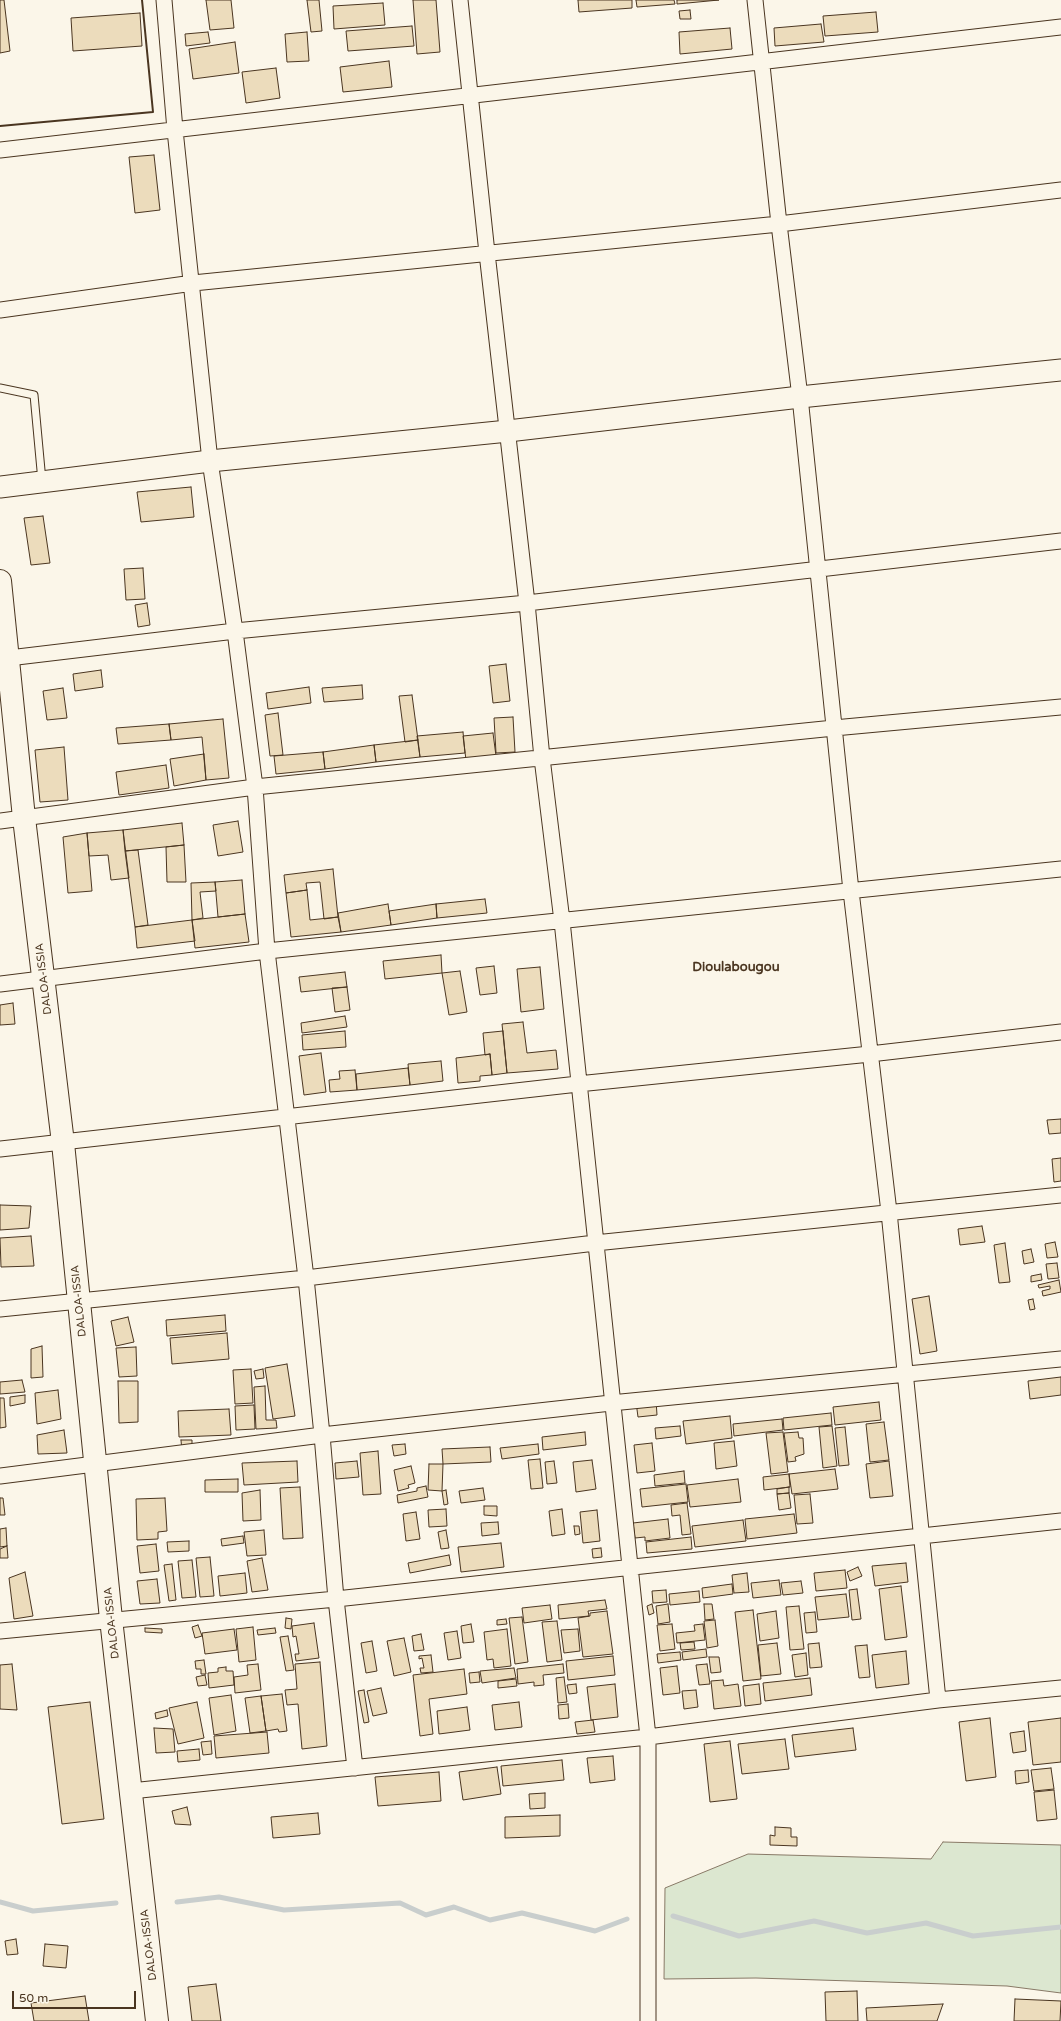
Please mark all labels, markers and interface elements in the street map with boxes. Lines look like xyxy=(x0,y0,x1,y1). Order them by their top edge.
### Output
street label: DALOA-ISSIA xyxy=(33,942,55,1016)
district label: Dioulabougou xyxy=(692,960,780,976)
street label: DALOA-ISSIA xyxy=(69,1265,89,1337)
street label: DALOA-ISSIA xyxy=(102,1587,122,1659)
street label: DALOA-ISSIA xyxy=(138,1908,160,1982)
scale bar xyxy=(14,1983,138,2009)
text: 50 m xyxy=(19,1991,48,2005)

